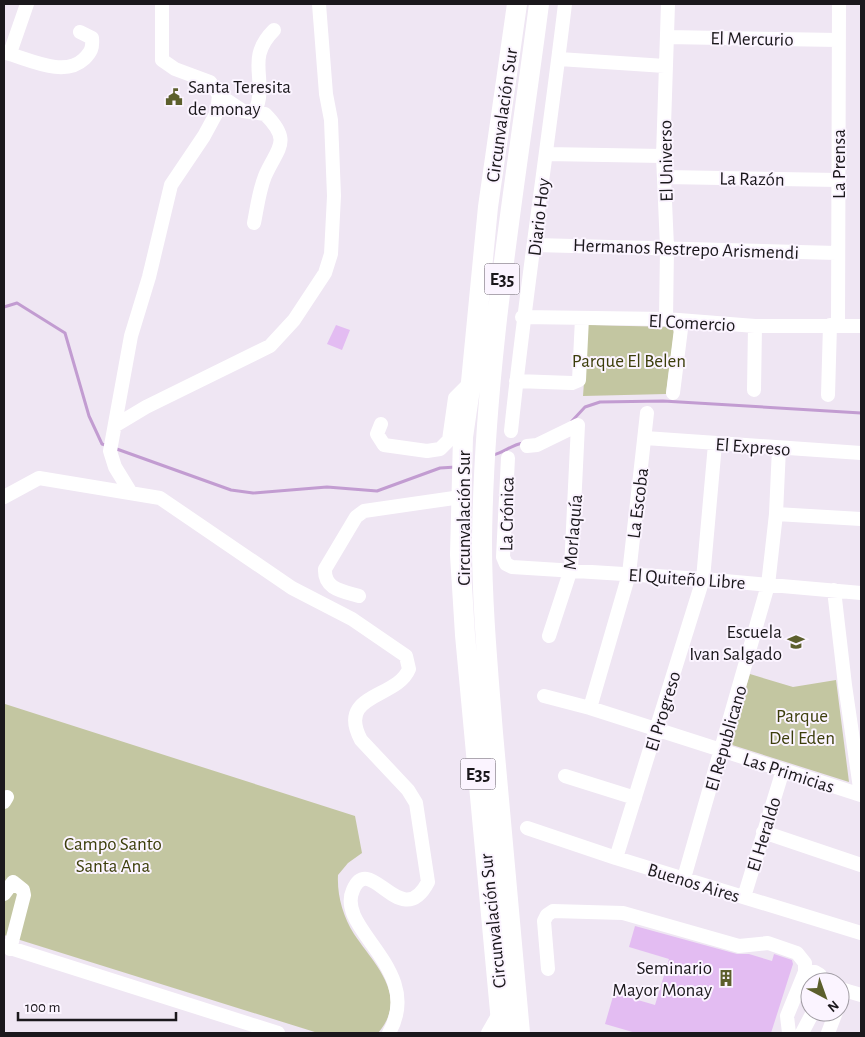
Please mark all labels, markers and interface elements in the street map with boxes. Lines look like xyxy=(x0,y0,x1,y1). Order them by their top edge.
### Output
street label: El Mercurio xyxy=(710,29,794,50)
street label: Circunvalación Sur xyxy=(484,47,521,184)
place label: Santa Teresita de monay xyxy=(188,78,291,119)
public building icon: Santa Teresita de monay xyxy=(164,87,184,107)
street label: El Universo xyxy=(656,120,677,202)
street label: La Prensa xyxy=(830,129,849,199)
street label: La Razón xyxy=(719,169,785,190)
street label: Diario Hoy xyxy=(525,177,554,257)
street label: Hermanos Restrepo Arismendi xyxy=(573,236,799,263)
road number: E35 xyxy=(484,264,520,294)
street label: El Comercio xyxy=(648,312,736,335)
park label: Parque El Belen xyxy=(572,352,686,371)
street label: El Expreso xyxy=(715,435,791,460)
street label: Circunvalación Sur xyxy=(455,450,474,586)
street label: La Escoba xyxy=(625,466,652,540)
street label: La Crónica xyxy=(497,476,518,552)
street label: Morlaquía xyxy=(561,493,586,571)
street label: El Quiteño Libre xyxy=(628,566,746,593)
place label: Escuela Ivan Salgado xyxy=(689,623,782,664)
school or university icon: Escuela Ivan Salgado xyxy=(786,632,806,652)
street label: El Progreso xyxy=(642,669,685,754)
street label: El Republicano xyxy=(702,683,751,793)
park label: Parque Del Eden xyxy=(769,707,835,748)
street label: Las Primicias xyxy=(741,750,837,797)
road number: E35 xyxy=(460,759,496,790)
street label: El Heraldo xyxy=(744,795,785,874)
park label: Campo Santo Santa Ana xyxy=(64,835,162,876)
street label: Circunvalación Sur xyxy=(477,853,510,989)
street label: Buenos Aires xyxy=(645,860,742,906)
place label: Seminario Mayor Monay xyxy=(612,959,712,1000)
building icon: Seminario Mayor Monay xyxy=(716,968,736,988)
north arrow xyxy=(800,972,850,1022)
scale bar xyxy=(18,990,175,1022)
text: N xyxy=(825,998,841,1015)
text: 100 m xyxy=(25,1000,60,1015)

